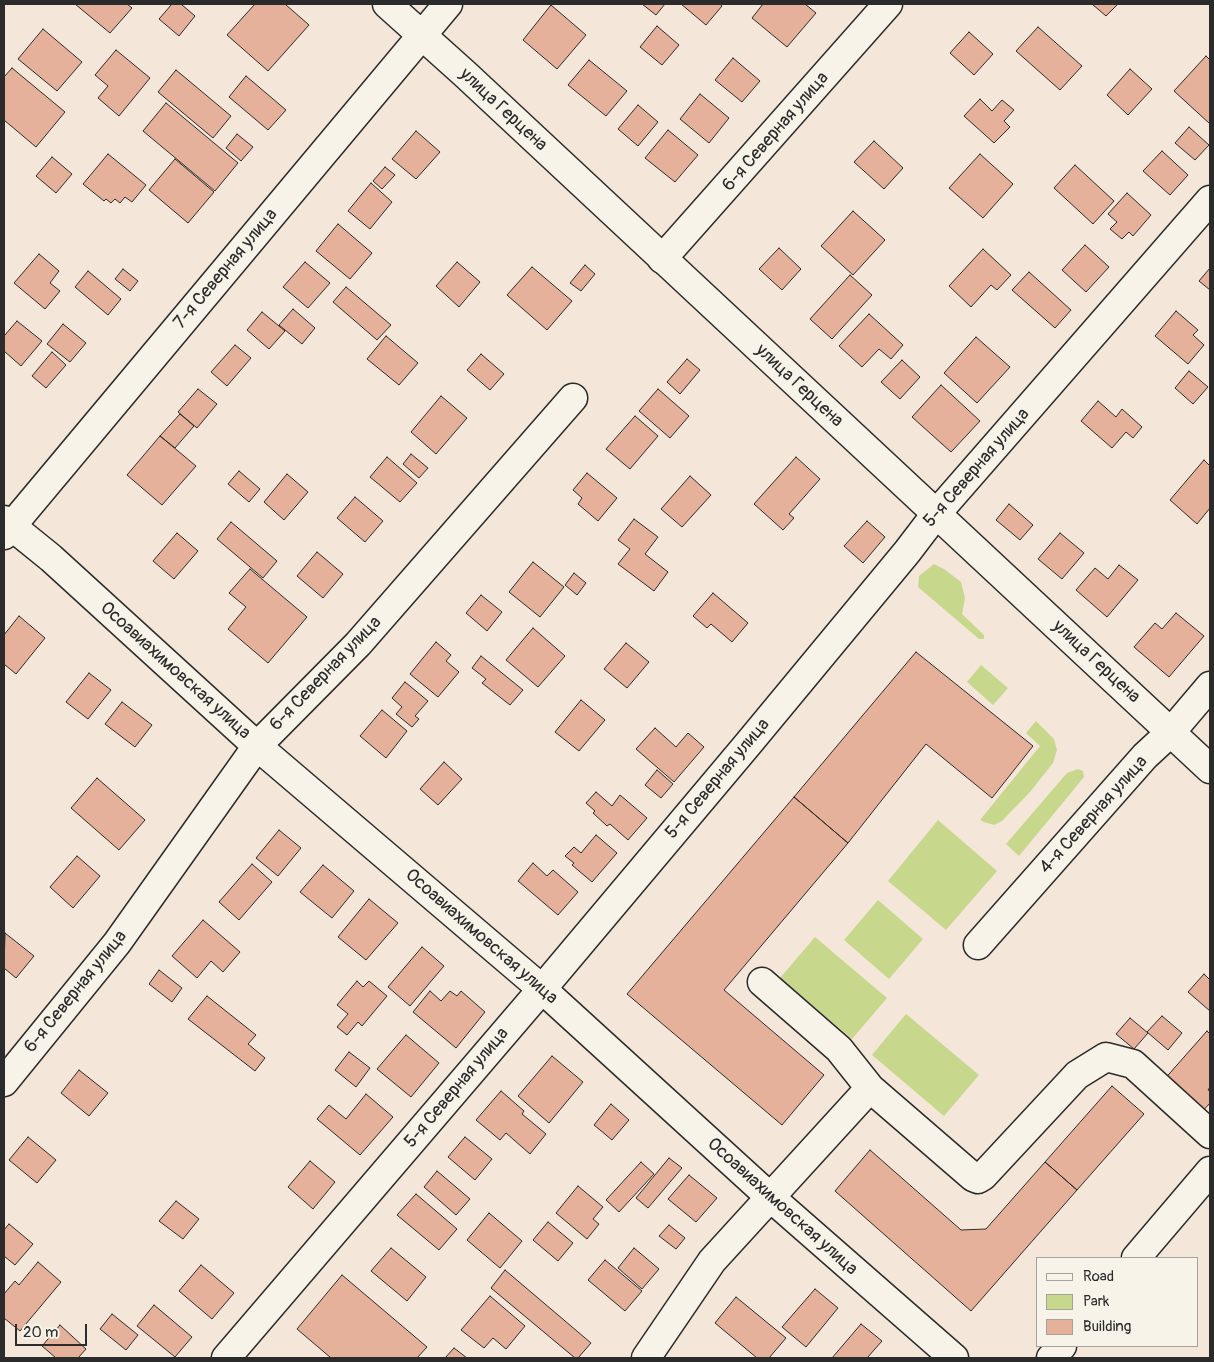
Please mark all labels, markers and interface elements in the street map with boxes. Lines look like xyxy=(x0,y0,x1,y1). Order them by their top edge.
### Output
street label: улица Герцена xyxy=(455,64,551,156)
street label: 6-я Северная улица xyxy=(718,68,834,196)
street label: 7-я Северная улица xyxy=(169,204,283,334)
street label: улица Герцена xyxy=(751,340,847,432)
street label: 5-я Северная улица xyxy=(919,404,1035,532)
street label: Осоавиахимовская улица xyxy=(95,598,255,744)
street label: 6-я Северная улица xyxy=(266,612,386,736)
street label: улица Герцена xyxy=(1048,616,1144,708)
street label: 5-я Северная улица xyxy=(661,714,775,844)
street label: 4-я Северная улица xyxy=(1035,752,1153,878)
street label: Осоавиахимовская улица xyxy=(400,865,562,1009)
street label: 6-я Северная улица xyxy=(20,926,132,1058)
street label: 5-я Северная улица xyxy=(400,1023,514,1153)
street label: Осоавиахимовская улица xyxy=(702,1134,862,1280)
legend xyxy=(1036,1257,1199,1347)
text: Road xyxy=(1083,1267,1114,1286)
text: Park xyxy=(1083,1292,1109,1311)
scale bar xyxy=(18,1314,90,1346)
text: Building xyxy=(1083,1317,1131,1336)
text: 20 m xyxy=(23,1323,58,1342)

